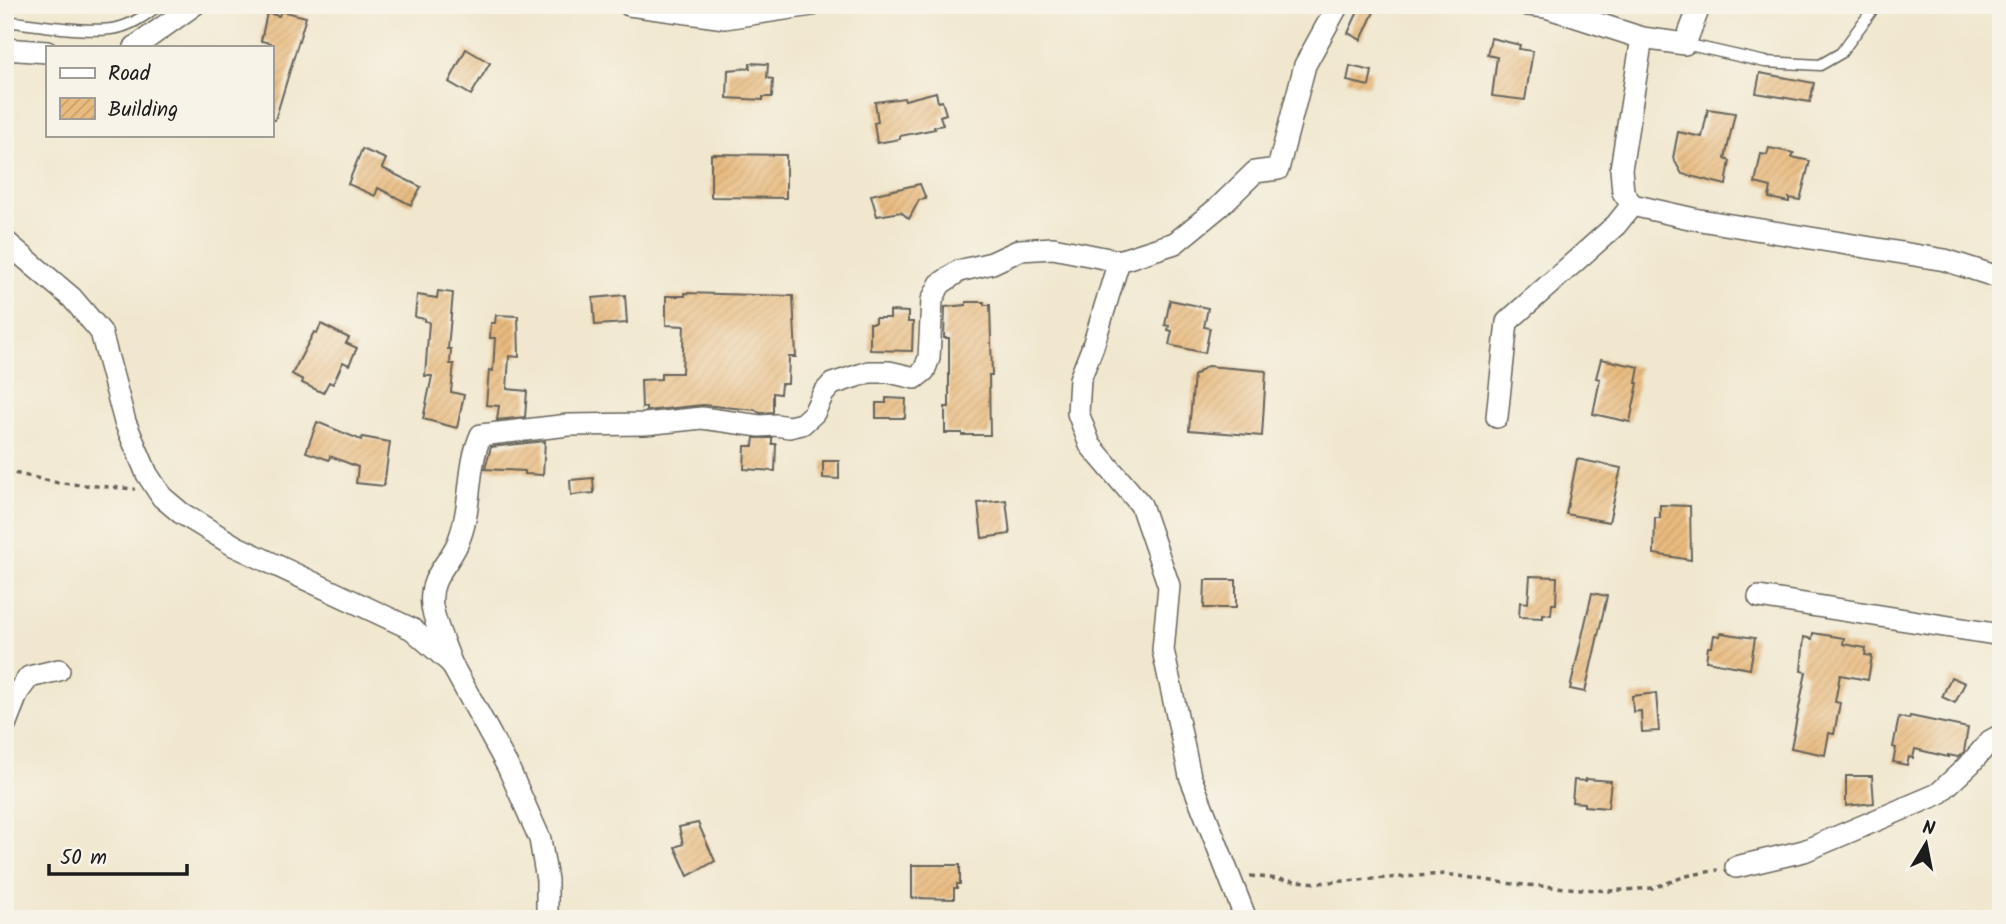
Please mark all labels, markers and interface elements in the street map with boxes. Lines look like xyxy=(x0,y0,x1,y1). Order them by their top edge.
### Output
legend xyxy=(46,46,273,136)
text: Road xyxy=(108,58,151,91)
text: Building xyxy=(108,94,178,127)
north arrow xyxy=(1890,808,1960,878)
text: N xyxy=(1920,813,1937,845)
scale bar xyxy=(49,833,187,877)
text: 50 m xyxy=(60,842,107,875)

